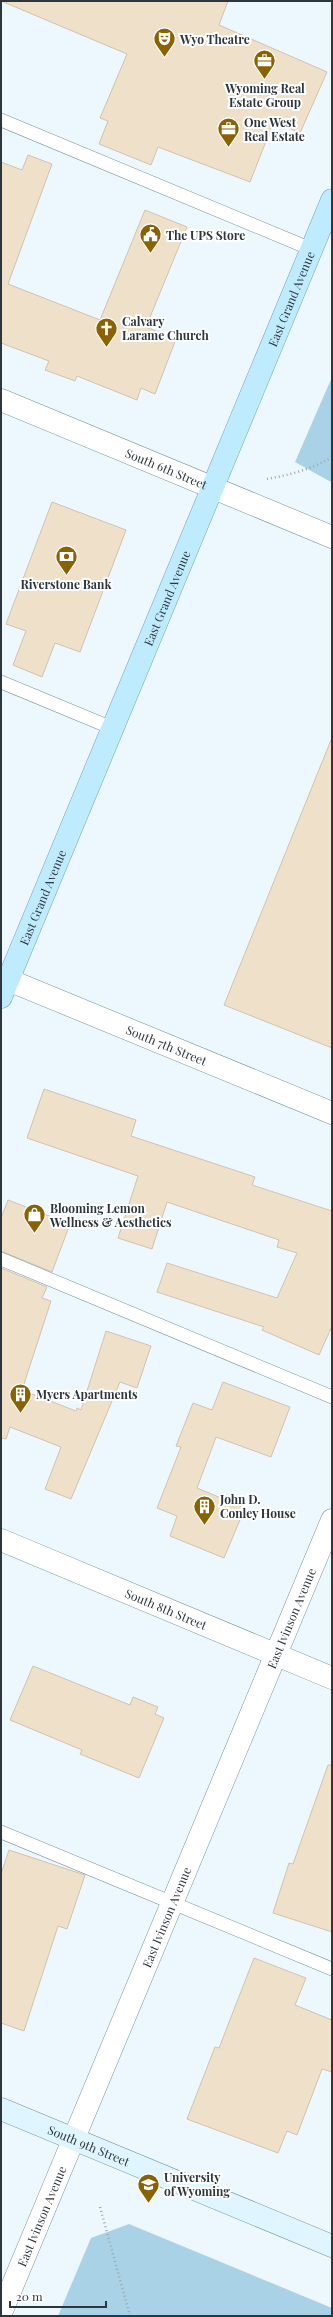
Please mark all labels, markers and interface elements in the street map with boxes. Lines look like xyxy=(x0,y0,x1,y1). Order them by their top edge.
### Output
theatre icon: Wyo Theatre xyxy=(152,26,178,59)
place label: Wyo Theatre xyxy=(179,31,250,47)
office icon: Wyoming Real Estate Group xyxy=(252,48,278,81)
place label: Wyoming Real Estate Group xyxy=(224,80,305,110)
place label: One West Real Estate xyxy=(244,114,305,144)
office icon: One West Real Estate xyxy=(215,116,241,149)
public building icon: The UPS Store xyxy=(138,222,164,255)
place label: The UPS Store xyxy=(166,227,245,243)
street label: East Grand Avenue xyxy=(264,249,318,349)
place label: Calvary Larame Church xyxy=(122,313,209,343)
church icon: Calvary Larame Church xyxy=(93,315,119,348)
street label: South 6th Street xyxy=(123,444,210,493)
bank icon: Riverstone Bank xyxy=(53,544,79,577)
street label: East Grand Avenue xyxy=(140,548,194,648)
place label: Riverstone Bank xyxy=(21,576,112,592)
street label: East Grand Avenue xyxy=(15,847,69,947)
street label: South 7th Street xyxy=(124,1021,210,1069)
place label: Blooming Lemon Wellness & Aesthetics xyxy=(49,1200,172,1230)
shop icon: Blooming Lemon Wellness & Aesthetics xyxy=(21,1202,47,1235)
building icon: Myers Apartments xyxy=(7,1381,33,1414)
place label: Myers Apartments xyxy=(36,1386,138,1402)
place label: John D. Conley House xyxy=(219,1491,296,1521)
building icon: John D. Conley House xyxy=(192,1493,218,1526)
street label: East Ivinson Avenue xyxy=(263,1565,319,1671)
street label: South 8th Street xyxy=(123,1585,210,1633)
street label: East Ivinson Avenue xyxy=(138,1864,194,1970)
street label: South 9th Street xyxy=(46,2121,133,2170)
street label: East Ivinson Avenue xyxy=(13,2163,70,2269)
place label: University of Wyoming xyxy=(164,2169,230,2199)
school or university icon: University of Wyoming xyxy=(135,2171,161,2204)
scale bar xyxy=(10,2283,106,2309)
text: 20 m xyxy=(16,2288,43,2304)

